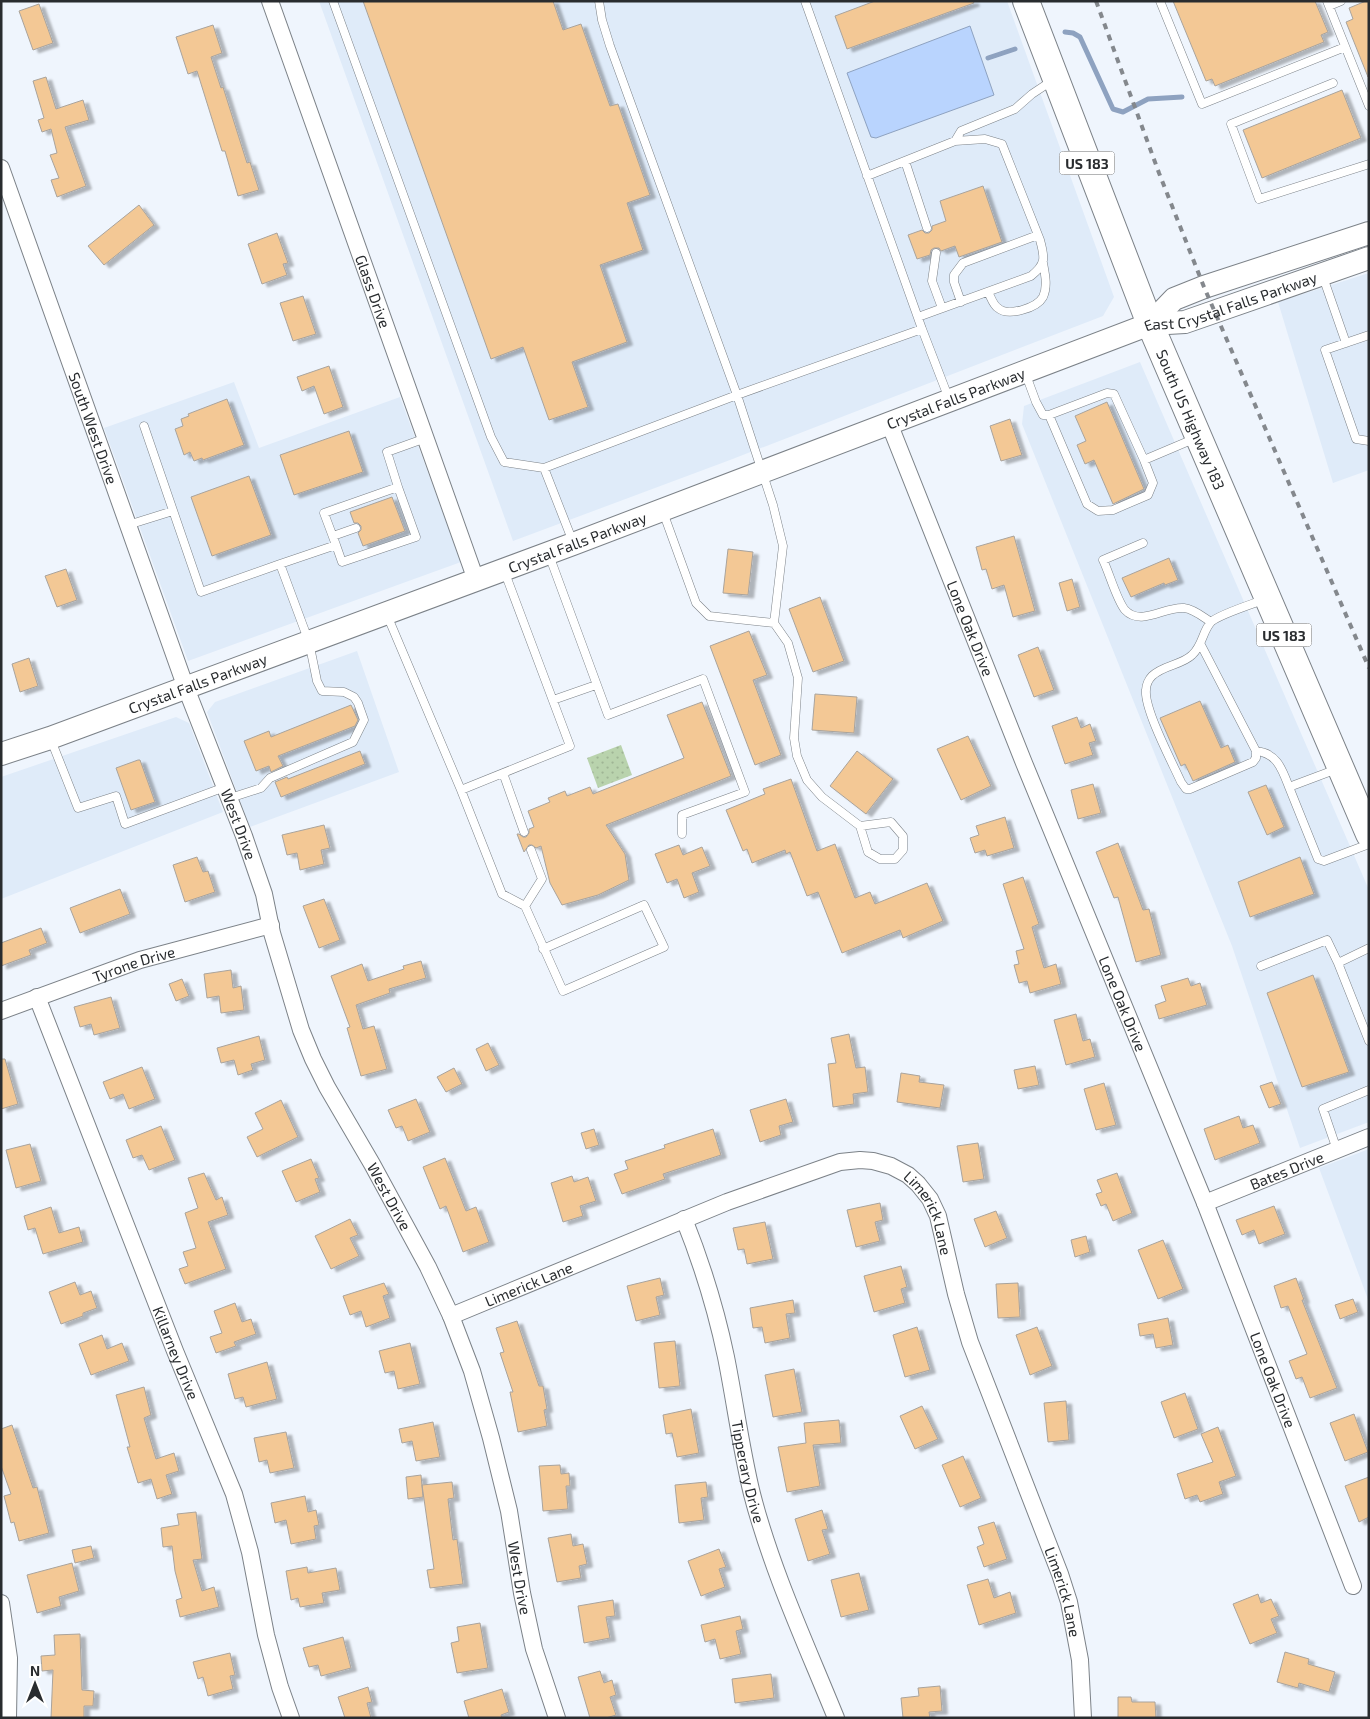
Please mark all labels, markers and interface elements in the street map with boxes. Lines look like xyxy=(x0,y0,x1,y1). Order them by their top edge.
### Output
road number: US 183 xyxy=(1060,152,1114,174)
street label: Glass Drive xyxy=(352,252,395,330)
street label: East Crystal Falls Parkway xyxy=(1141,268,1319,335)
street label: South US Highway 183 xyxy=(1153,347,1229,492)
street label: Crystal Falls Parkway xyxy=(884,363,1028,433)
street label: South West Drive xyxy=(65,370,122,486)
street label: Crystal Falls Parkway xyxy=(505,508,649,576)
street label: Lone Oak Drive xyxy=(944,578,998,679)
road number: US 183 xyxy=(1256,624,1312,646)
street label: Crystal Falls Parkway xyxy=(126,649,270,717)
street label: West Drive xyxy=(217,786,260,862)
street label: Tyrone Drive xyxy=(90,942,177,986)
street label: Lone Oak Drive xyxy=(1095,953,1151,1054)
street label: Bates Drive xyxy=(1247,1147,1326,1193)
street label: West Drive xyxy=(364,1159,415,1233)
street label: Limerick Lane xyxy=(900,1167,956,1257)
street label: Limerick Lane xyxy=(482,1258,575,1310)
street label: Killarney Drive xyxy=(149,1303,203,1402)
street label: Lone Oak Drive xyxy=(1247,1329,1300,1430)
street label: Tipperary Drive xyxy=(728,1419,769,1525)
street label: West Drive xyxy=(505,1540,535,1616)
street label: Limerick Lane xyxy=(1041,1544,1084,1638)
north arrow xyxy=(10,1659,60,1709)
text: N xyxy=(30,1662,40,1679)

